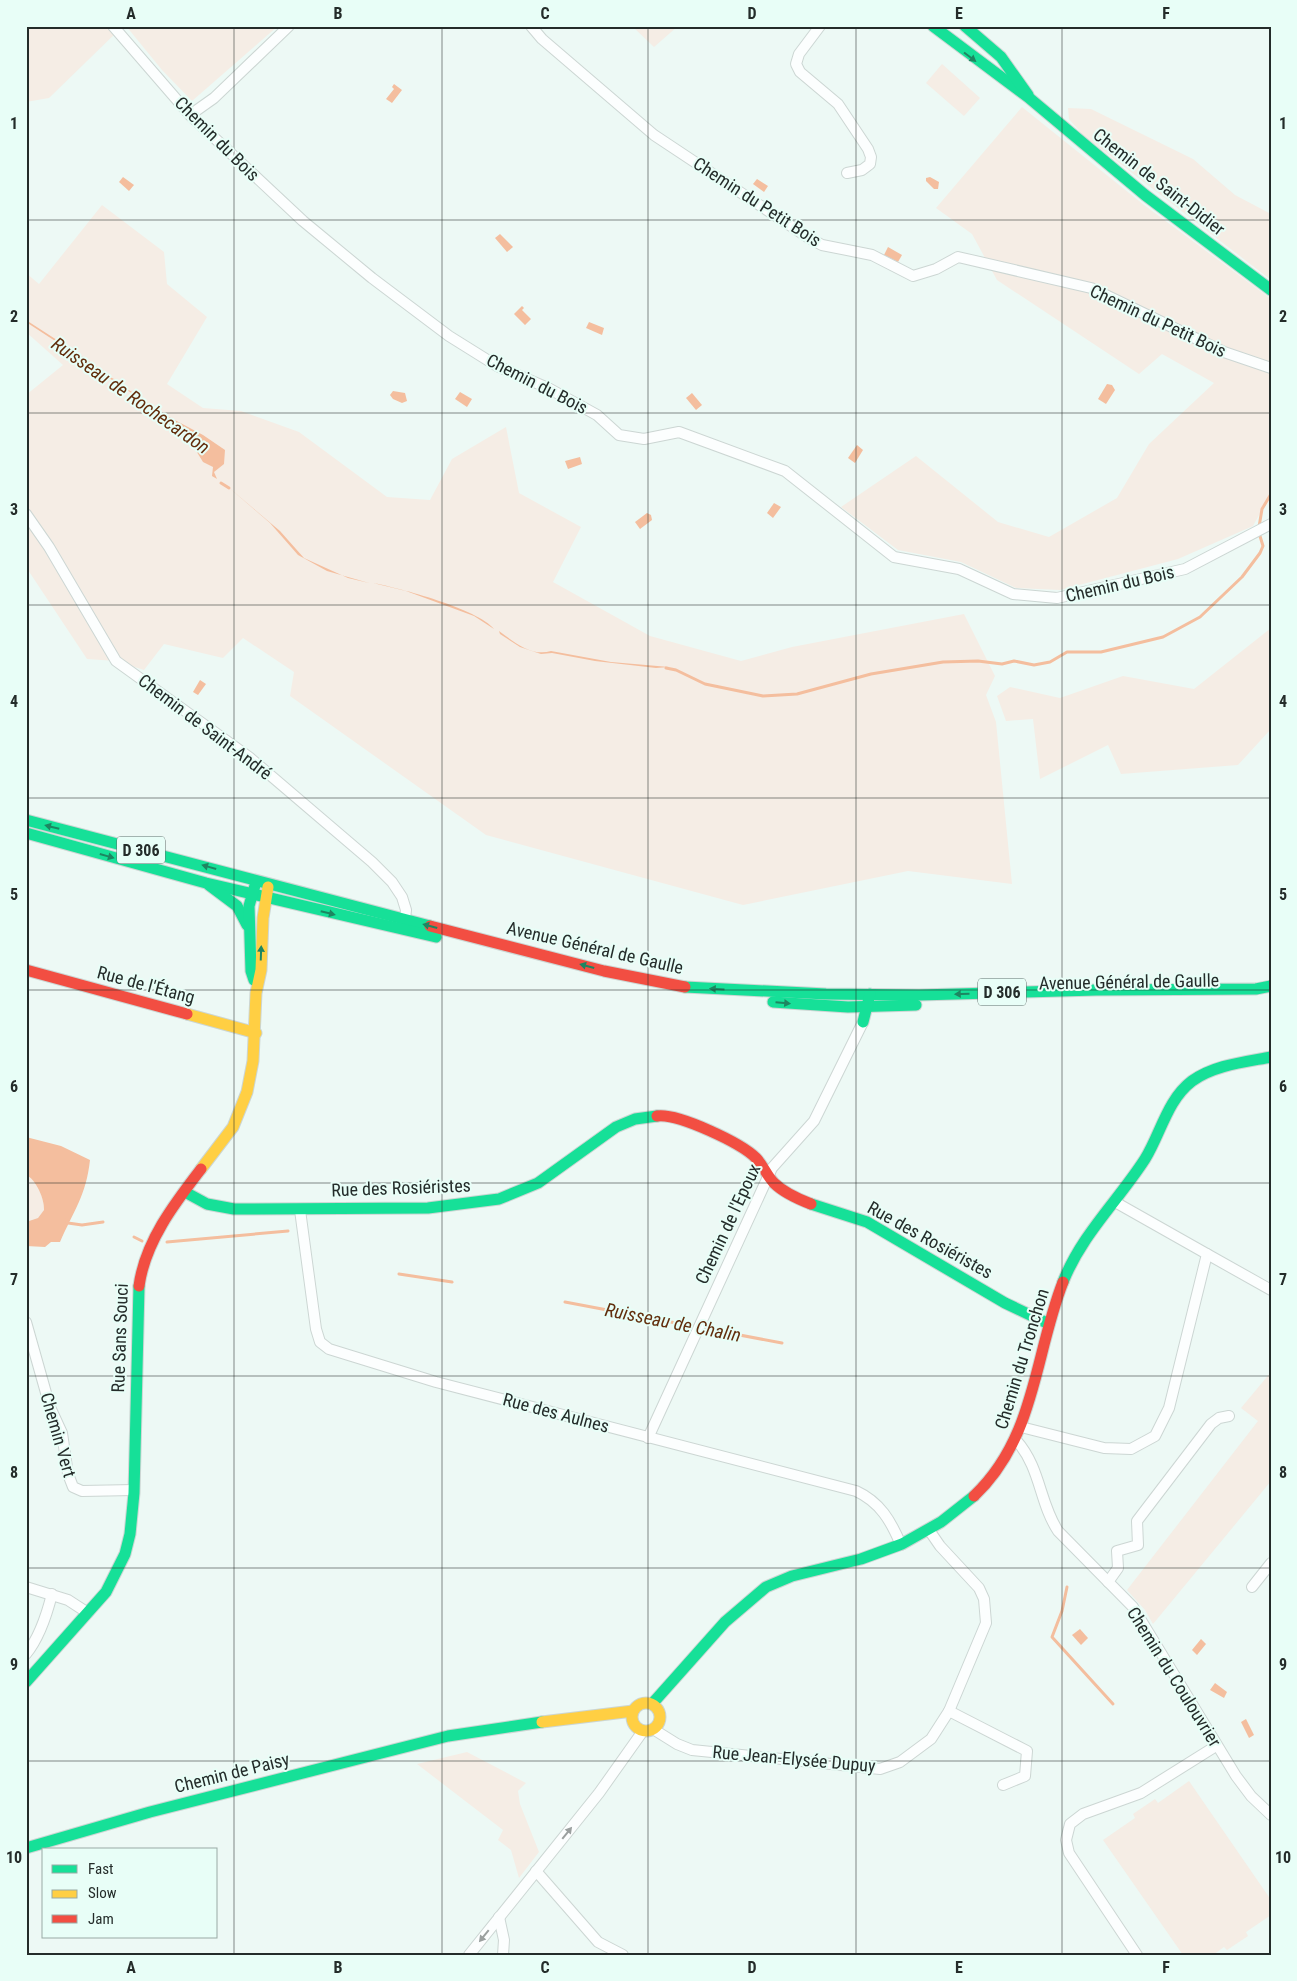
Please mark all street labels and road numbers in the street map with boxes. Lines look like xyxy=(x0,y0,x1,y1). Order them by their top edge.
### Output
street label: Chemin du Bois xyxy=(171,92,264,185)
street label: Chemin de Saint-Didier xyxy=(1089,124,1230,240)
street label: Chemin du Petit Bois xyxy=(689,152,825,251)
street label: Chemin du Petit Bois xyxy=(1087,280,1230,361)
street label: Chemin du Bois xyxy=(483,349,591,418)
street label: Chemin du Bois xyxy=(1064,561,1176,606)
street label: Chemin de Saint-André xyxy=(134,670,276,784)
road number: D 306 xyxy=(117,836,165,864)
street label: Avenue Général de Gaulle xyxy=(505,917,685,978)
street label: Rue de l'Étang xyxy=(95,961,197,1008)
street label: Avenue Général de Gaulle xyxy=(1039,969,1219,994)
road number: D 306 xyxy=(978,979,1026,1006)
street label: Chemin de l'Epoux xyxy=(691,1160,765,1287)
street label: Rue des Rosiéristes xyxy=(331,1175,471,1200)
street label: Rue des Rosiéristes xyxy=(864,1197,996,1283)
street label: Rue Sans Souci xyxy=(107,1283,132,1393)
street label: Chemin du Tronchon xyxy=(990,1286,1053,1432)
street label: Rue des Aulnes xyxy=(501,1388,611,1437)
street label: Chemin Vert xyxy=(36,1390,81,1480)
street label: Chemin du Coulouvrier xyxy=(1123,1603,1226,1751)
street label: Rue Jean-Elysée Dupuy xyxy=(712,1741,877,1776)
street label: Chemin de Paisy xyxy=(172,1748,292,1797)

